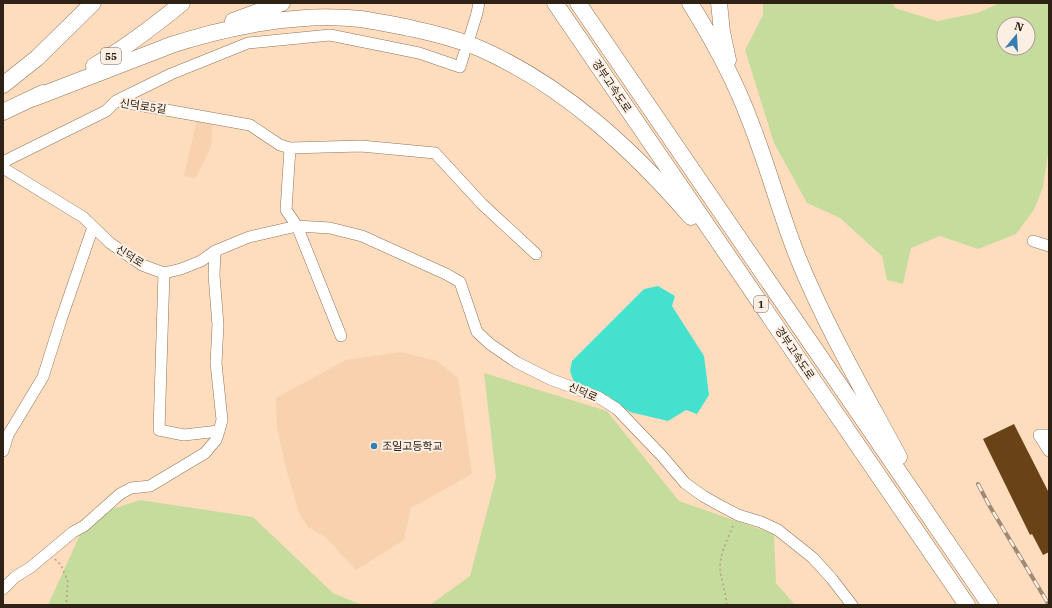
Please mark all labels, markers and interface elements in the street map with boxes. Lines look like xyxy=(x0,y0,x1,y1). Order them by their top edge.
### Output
north arrow xyxy=(996,16,1036,56)
text: N xyxy=(1013,18,1026,35)
road number: 55 xyxy=(101,48,121,64)
street label: 경부고속도로 xyxy=(589,57,635,115)
street label: 신덕로5길 xyxy=(119,96,167,116)
street label: 신덕로 xyxy=(113,242,147,270)
road number: 1 xyxy=(754,296,768,312)
street label: 경부고속도로 xyxy=(772,324,818,382)
street label: 신덕로 xyxy=(566,380,600,404)
place label: 조일고등학교 xyxy=(382,439,443,453)
marker: 조일고등학교 xyxy=(369,441,379,451)

